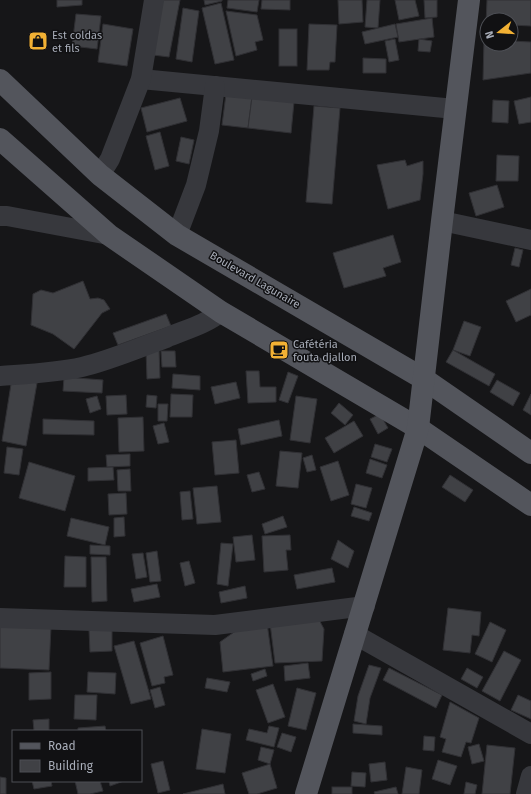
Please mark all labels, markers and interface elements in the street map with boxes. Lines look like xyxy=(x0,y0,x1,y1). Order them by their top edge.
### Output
north arrow xyxy=(479,12,519,52)
place label: Est coldas et fils xyxy=(52,29,102,55)
text: N xyxy=(483,29,497,40)
shop icon: Est coldas et fils xyxy=(27,30,49,52)
street label: Boulevard Lagunaire xyxy=(208,249,302,311)
place label: Cafétéria fouta djallon xyxy=(293,338,357,364)
cafe icon: Cafétéria fouta djallon xyxy=(268,339,290,361)
legend xyxy=(12,730,142,782)
text: Road xyxy=(48,739,76,753)
text: Building xyxy=(48,759,94,773)

